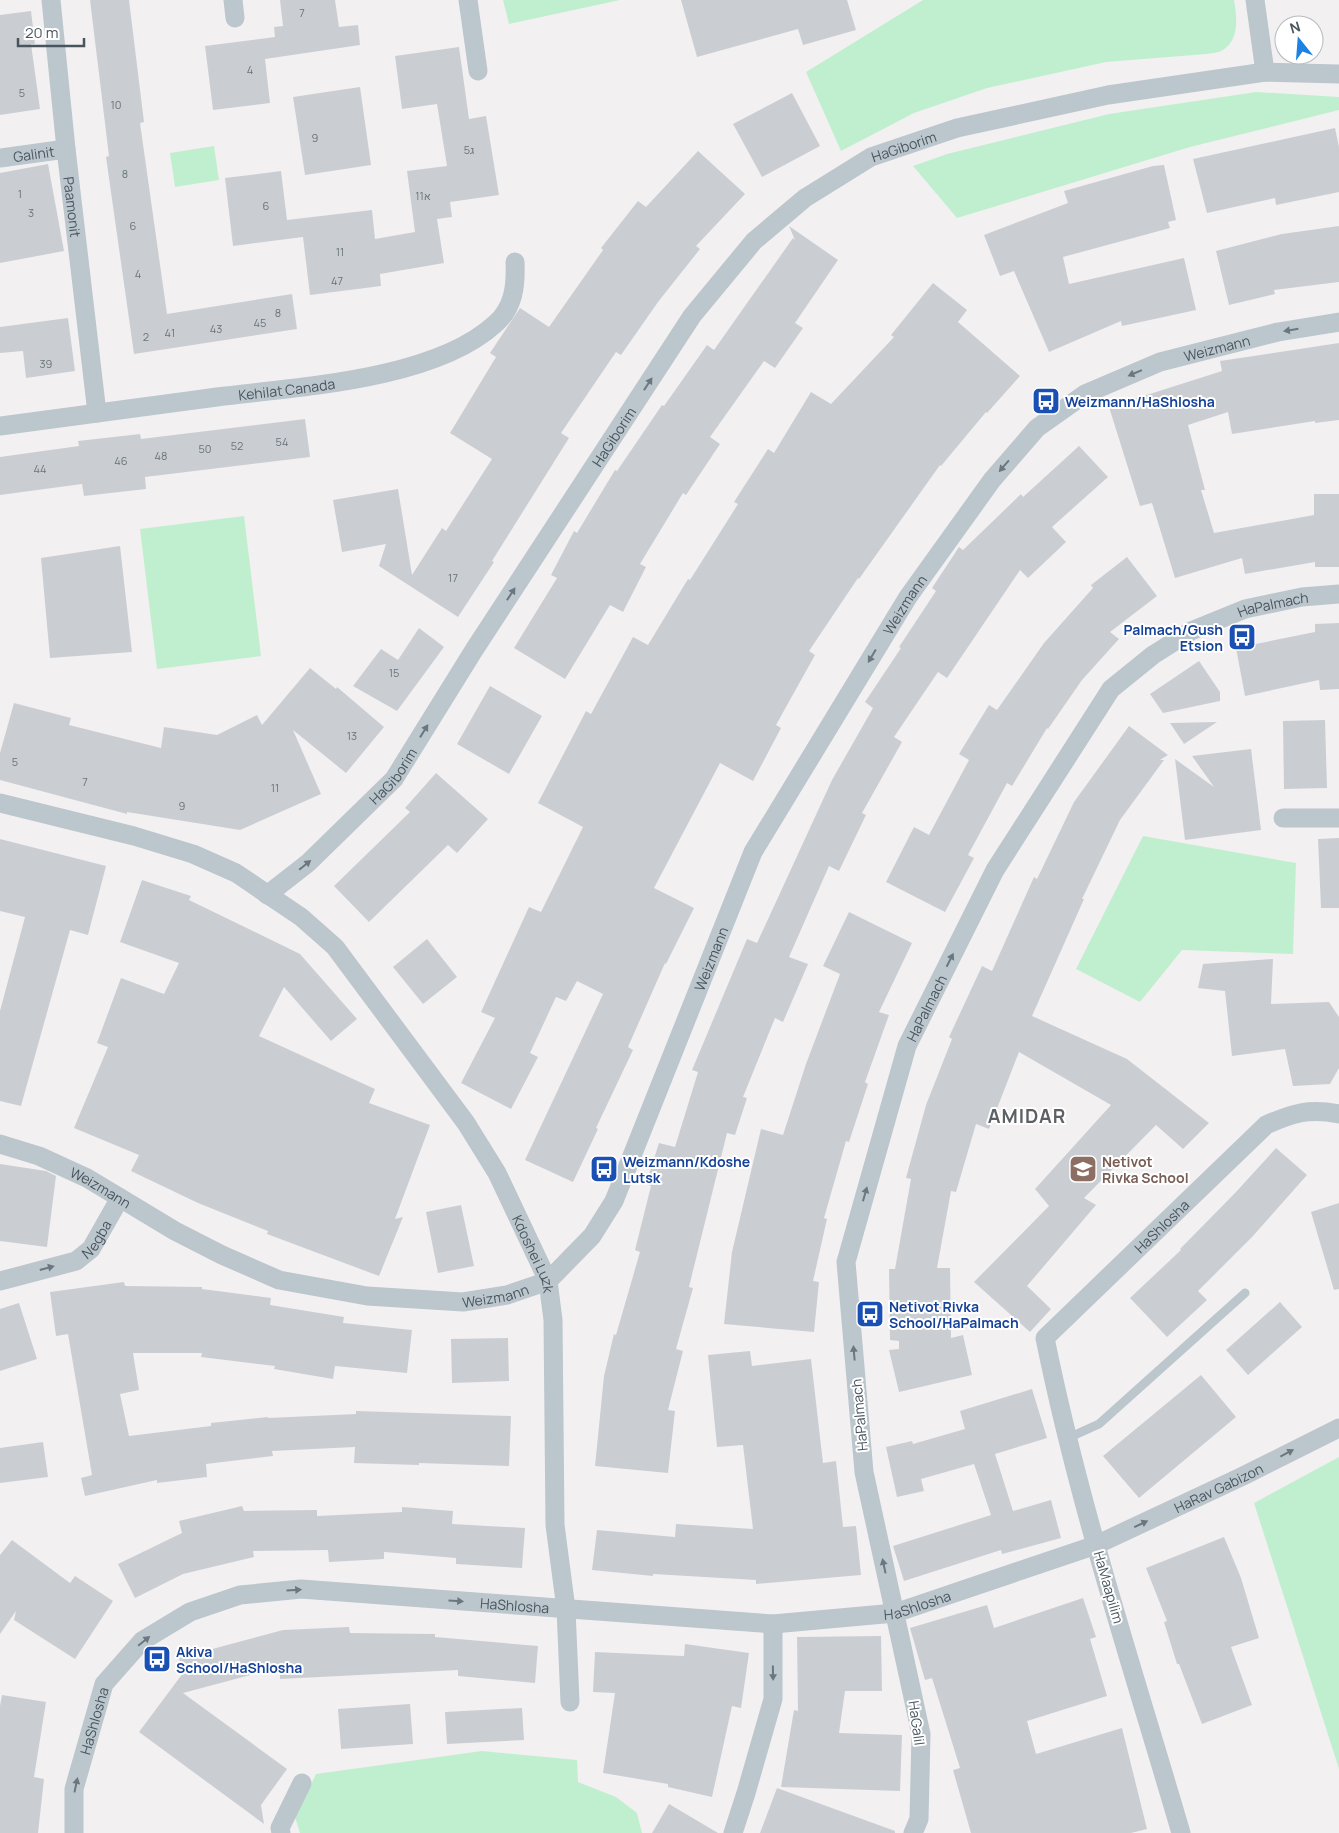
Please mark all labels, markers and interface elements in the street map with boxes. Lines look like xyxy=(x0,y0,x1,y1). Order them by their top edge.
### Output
house number: 7 xyxy=(299,5,305,20)
scale bar xyxy=(18,15,84,47)
north arrow xyxy=(1274,15,1324,65)
text: N xyxy=(1287,17,1303,38)
text: 20 m xyxy=(25,22,58,43)
house number: 4 xyxy=(247,62,253,77)
house number: 5 xyxy=(19,85,25,100)
house number: 10 xyxy=(110,97,122,112)
street label: HaGiborim xyxy=(869,126,939,166)
house number: 9 xyxy=(312,130,319,145)
street label: Galinit xyxy=(12,141,56,166)
house number: 5ג xyxy=(464,142,474,157)
house number: 8 xyxy=(122,166,128,181)
street label: Paamonit xyxy=(60,175,86,239)
house number: 1 xyxy=(18,186,22,201)
house number: 11א xyxy=(415,188,431,203)
house number: 6 xyxy=(263,198,270,213)
house number: 3 xyxy=(28,205,34,220)
house number: 6 xyxy=(130,218,137,233)
house number: 11 xyxy=(336,244,344,259)
house number: 4 xyxy=(135,266,141,281)
house number: 47 xyxy=(331,273,343,288)
house number: 8 xyxy=(275,305,281,320)
house number: 45 xyxy=(254,315,266,330)
house number: 43 xyxy=(210,321,222,336)
house number: 41 xyxy=(165,325,175,340)
one-way arrow xyxy=(1283,327,1299,335)
house number: 2 xyxy=(143,329,149,344)
street label: Weizmann xyxy=(1182,330,1252,365)
house number: 39 xyxy=(40,356,53,371)
one-way arrow xyxy=(1127,370,1142,378)
street label: Kehilat Canada xyxy=(237,373,336,404)
one-way arrow xyxy=(643,378,652,391)
bus stop icon: Weizmann/HaShlosha xyxy=(1031,386,1061,416)
place label: Weizmann/HaShlosha xyxy=(1065,392,1215,411)
street label: HaGiborim xyxy=(587,403,640,470)
house number: 54 xyxy=(276,434,288,449)
house number: 52 xyxy=(231,438,243,453)
house number: 50 xyxy=(198,441,212,456)
house number: 48 xyxy=(155,448,167,463)
house number: 46 xyxy=(114,453,128,468)
one-way arrow xyxy=(999,459,1010,472)
house number: 44 xyxy=(33,461,47,476)
house number: 17 xyxy=(448,570,458,585)
street label: Weizmann xyxy=(878,571,931,638)
one-way arrow xyxy=(506,587,516,600)
street label: HaPalmach xyxy=(1234,587,1309,621)
place label: Palmach/Gush Etsion xyxy=(1123,620,1223,655)
bus stop icon: Palmach/Gush Etsion xyxy=(1227,622,1257,652)
one-way arrow xyxy=(867,650,876,663)
house number: 15 xyxy=(389,665,399,680)
one-way arrow xyxy=(419,724,429,737)
house number: 13 xyxy=(347,728,357,743)
street label: HaGiborim xyxy=(365,744,421,808)
house number: 5 xyxy=(12,754,18,769)
house number: 7 xyxy=(82,774,88,789)
house number: 11 xyxy=(271,780,279,795)
house number: 9 xyxy=(179,798,186,813)
one-way arrow xyxy=(299,859,312,870)
street label: Weizmann xyxy=(689,924,732,994)
one-way arrow xyxy=(946,953,954,967)
street label: HaPalmach xyxy=(901,971,951,1045)
district label: AMIDAR xyxy=(988,1103,1066,1129)
place label: Weizmann/Kdoshe Lutsk xyxy=(623,1152,750,1187)
place label: Netivot Rivka School xyxy=(1102,1152,1189,1187)
bus stop icon: Weizmann/Kdoshe Lutsk xyxy=(589,1154,619,1184)
school or university icon: Netivot Rivka School xyxy=(1068,1154,1098,1184)
street label: Weizmann xyxy=(67,1162,135,1212)
one-way arrow xyxy=(861,1186,869,1201)
street label: HaShlosha xyxy=(1130,1195,1193,1257)
street label: Kdoshei Luzk xyxy=(509,1212,559,1295)
street label: Negba xyxy=(77,1216,115,1263)
one-way arrow xyxy=(40,1264,55,1272)
street label: Weizmann xyxy=(461,1279,531,1311)
place label: Netivot Rivka School/HaPalmach xyxy=(889,1297,1019,1332)
bus stop icon: Netivot Rivka School/HaPalmach xyxy=(855,1299,885,1329)
one-way arrow xyxy=(849,1345,857,1361)
street label: HaPalmach xyxy=(846,1378,872,1452)
one-way arrow xyxy=(1280,1449,1294,1458)
street label: HaRav Gabizon xyxy=(1171,1458,1266,1517)
one-way arrow xyxy=(1133,1520,1148,1529)
street label: HaMaapilim xyxy=(1090,1548,1128,1626)
one-way arrow xyxy=(880,1557,888,1573)
street label: HaShlosha xyxy=(883,1585,953,1623)
one-way arrow xyxy=(286,1586,302,1594)
street label: HaShlosha xyxy=(479,1593,550,1617)
one-way arrow xyxy=(449,1597,465,1605)
one-way arrow xyxy=(137,1636,150,1647)
place label: Akiva School/HaShlosha xyxy=(176,1642,302,1677)
bus stop icon: Akiva School/HaShlosha xyxy=(142,1644,172,1674)
one-way arrow xyxy=(769,1665,777,1681)
street label: HaShlosha xyxy=(75,1685,112,1757)
street label: HaGalil xyxy=(904,1699,930,1747)
one-way arrow xyxy=(72,1777,80,1792)

